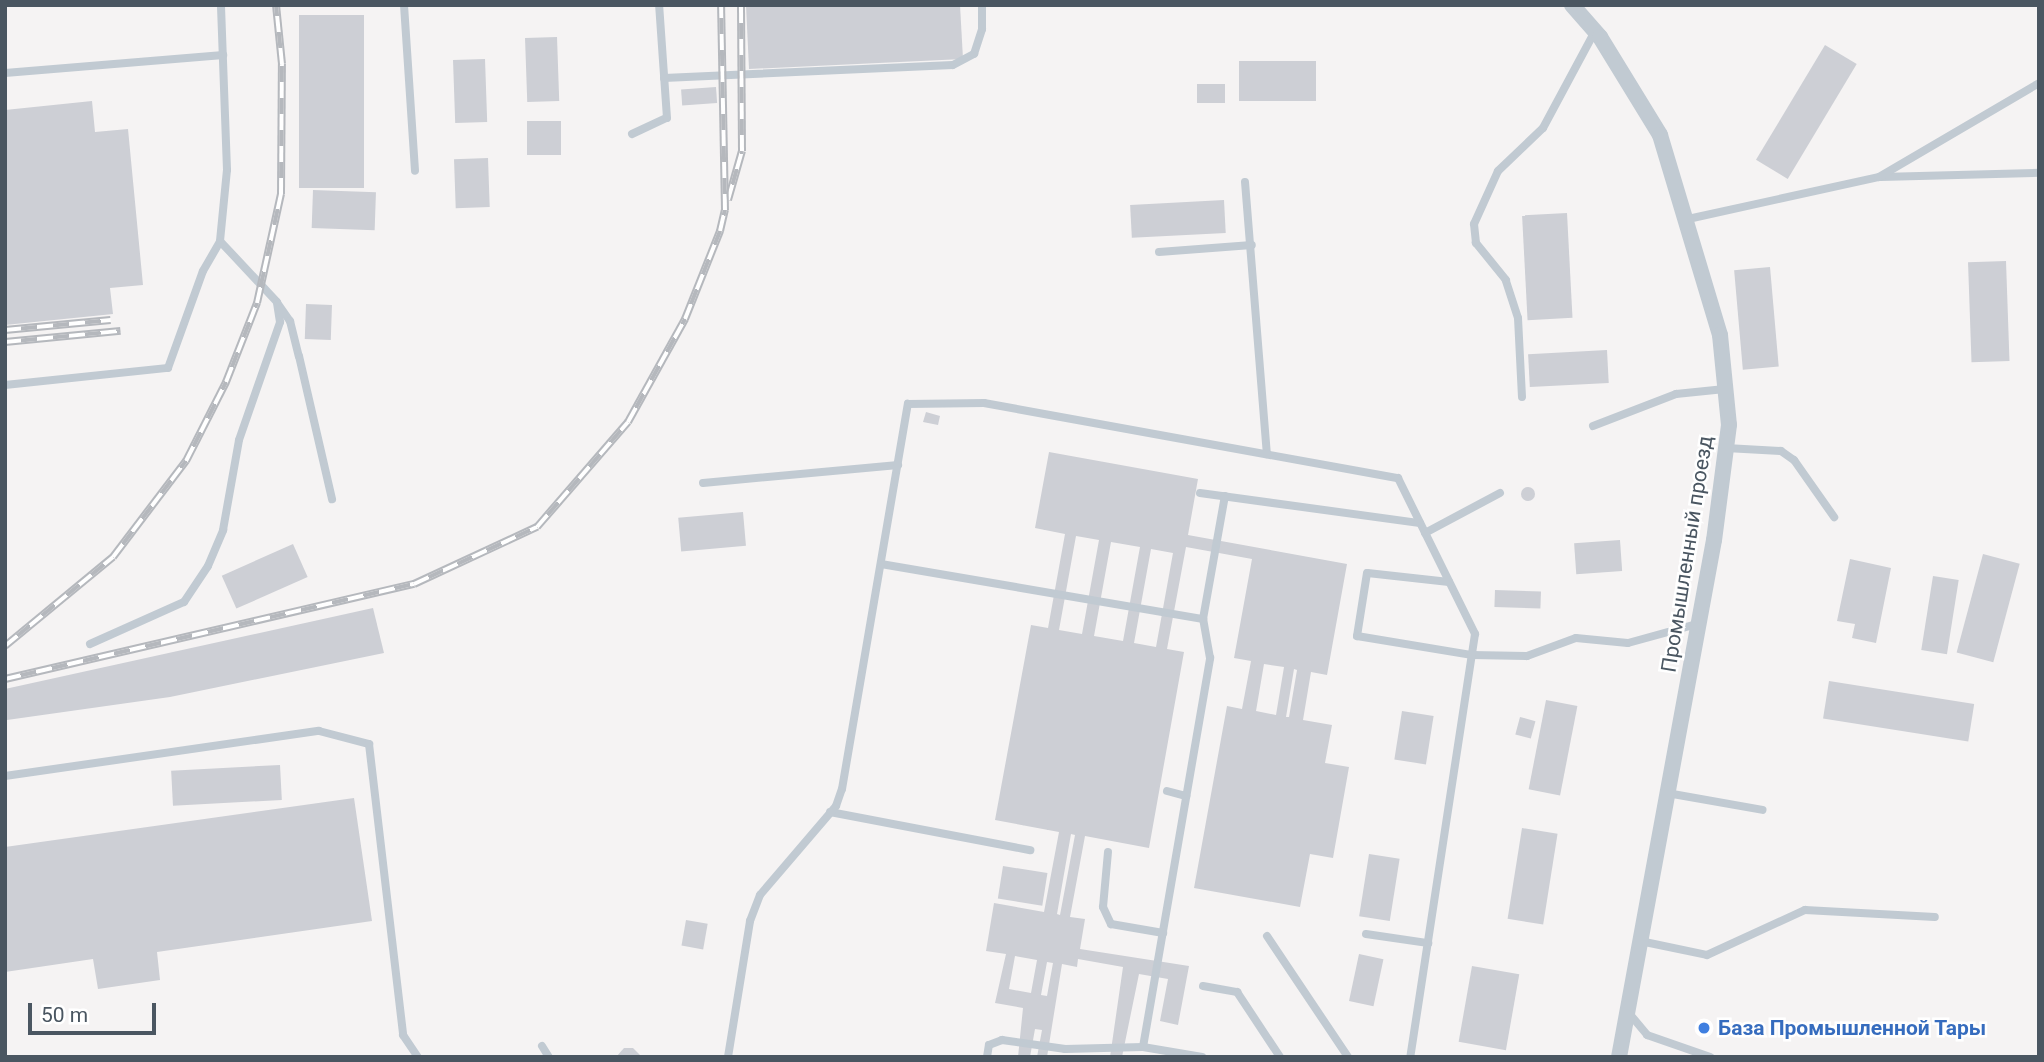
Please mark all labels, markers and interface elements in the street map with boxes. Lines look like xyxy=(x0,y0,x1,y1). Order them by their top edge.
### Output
street label: Промышленный проезд xyxy=(1656,434,1718,674)
scale bar xyxy=(32,988,159,1032)
text: 50 m xyxy=(41,1003,88,1027)
place label: База Промышленной Тары xyxy=(1718,1015,1987,1041)
marker: База Промышленной Тары xyxy=(1696,1020,1712,1036)

